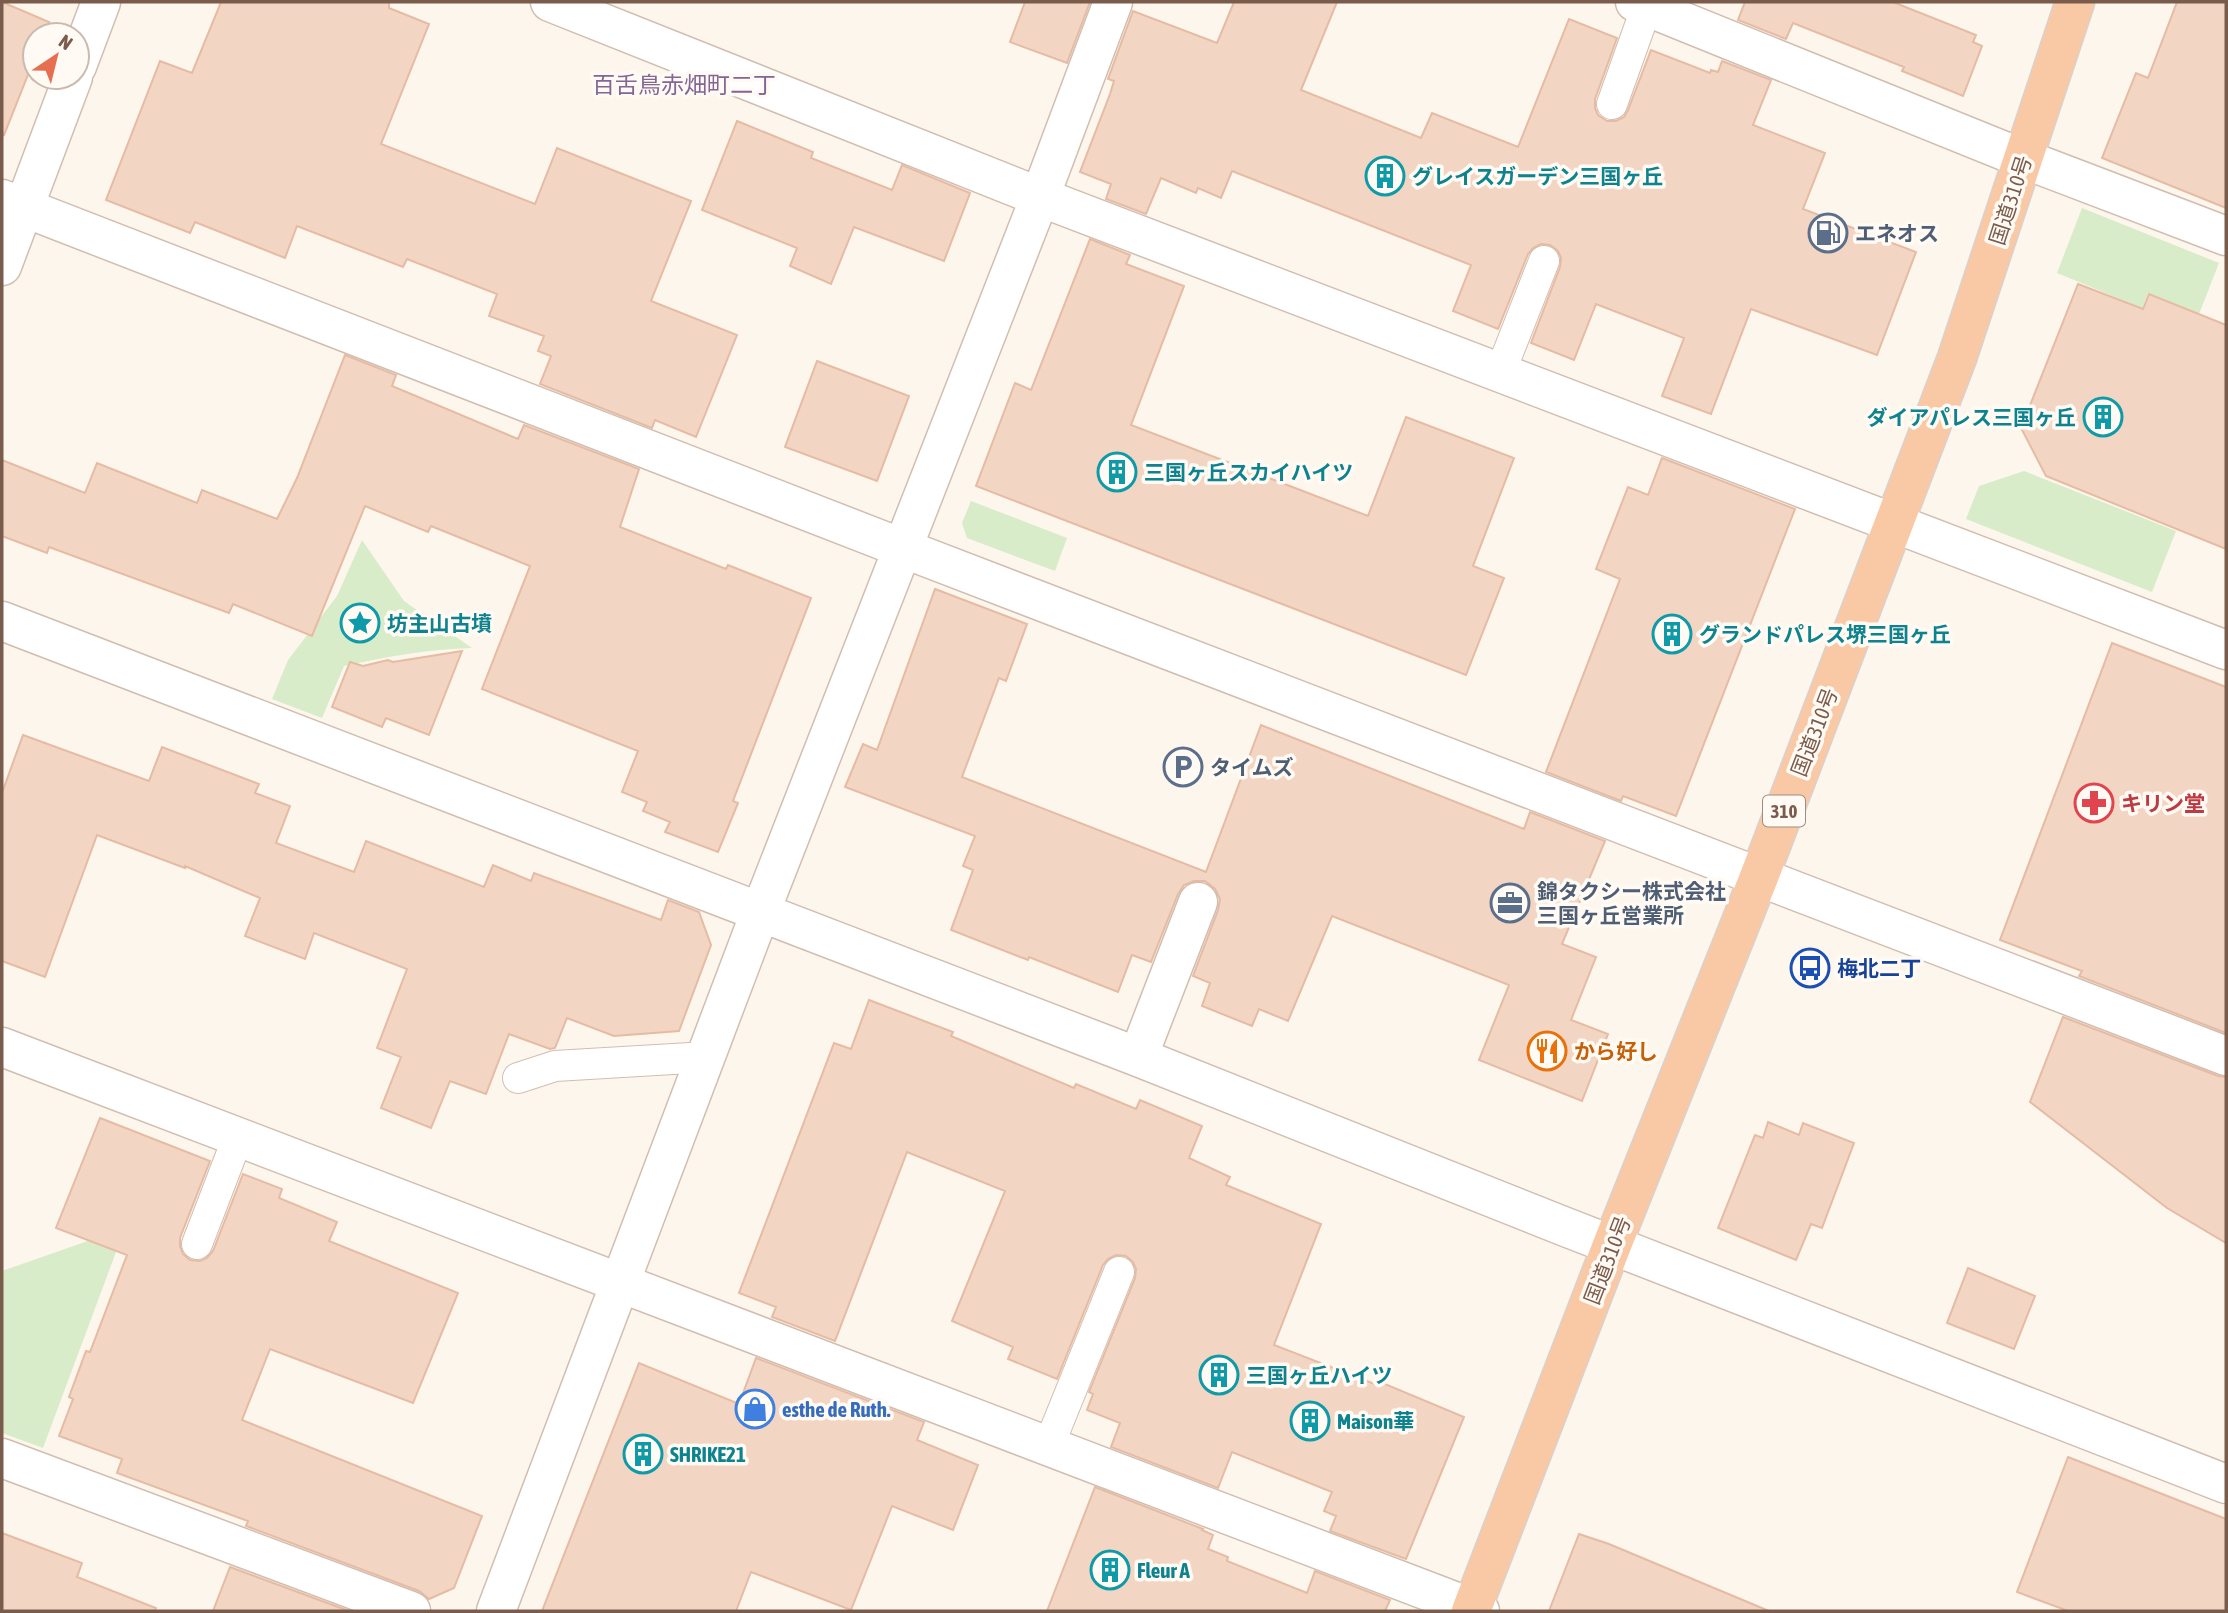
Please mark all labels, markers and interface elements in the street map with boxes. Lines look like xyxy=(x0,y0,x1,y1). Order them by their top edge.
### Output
north arrow xyxy=(21,21,91,91)
text: N xyxy=(55,30,77,54)
district label: 百舌鳥赤畑町二丁 xyxy=(592,72,776,98)
street label: 国道310号 xyxy=(1984,152,2036,248)
building icon: グレイスガーデン三国ヶ丘 xyxy=(1364,155,1406,197)
place label: グレイスガーデン三国ヶ丘 xyxy=(1412,164,1663,188)
fuel station icon: エネオス xyxy=(1807,212,1849,254)
place label: エネオス xyxy=(1855,221,1939,245)
building icon: ダイアパレス三国ヶ丘 xyxy=(2082,396,2124,438)
place label: ダイアパレス三国ヶ丘 xyxy=(1866,405,2076,429)
building icon: 三国ヶ丘スカイハイツ xyxy=(1096,451,1138,493)
place label: 三国ヶ丘スカイハイツ xyxy=(1144,460,1353,484)
place icon: 坊主山古墳 xyxy=(339,602,381,644)
place label: 坊主山古墳 xyxy=(387,611,492,635)
building icon: グランドパレス堺三国ヶ丘 xyxy=(1651,613,1693,655)
place label: グランドパレス堺三国ヶ丘 xyxy=(1699,622,1951,646)
street label: 国道310号 xyxy=(1786,684,1842,780)
parking icon: タイムズ xyxy=(1162,746,1204,788)
place label: タイムズ xyxy=(1210,755,1294,779)
pharmacy icon: キリン堂 xyxy=(2073,782,2115,824)
place label: キリン堂 xyxy=(2121,791,2205,815)
road number: 310 xyxy=(1763,796,1805,826)
place label: 錦タクシー株式会社 三国ヶ丘営業所 xyxy=(1537,879,1726,927)
office icon: 錦タクシー株式会社 三国ヶ丘営業所 xyxy=(1489,882,1531,924)
bus stop icon: 梅北二丁 xyxy=(1789,947,1831,989)
place label: 梅北二丁 xyxy=(1837,956,1921,980)
restaurant icon: から好し xyxy=(1526,1030,1568,1072)
place label: から好し xyxy=(1574,1039,1658,1063)
street label: 国道310号 xyxy=(1579,1212,1635,1308)
building icon: 三国ヶ丘ハイツ xyxy=(1198,1354,1240,1396)
place label: 三国ヶ丘ハイツ xyxy=(1246,1363,1393,1387)
shop icon: esthe de Ruth. xyxy=(734,1388,776,1430)
place label: esthe de Ruth. xyxy=(782,1397,891,1421)
building icon: Maison華 xyxy=(1289,1400,1331,1442)
place label: Maison華 xyxy=(1337,1409,1414,1433)
building icon: SHRIKE21 xyxy=(622,1433,664,1475)
place label: SHRIKE21 xyxy=(670,1442,746,1466)
building icon: Fleur A xyxy=(1089,1549,1131,1591)
place label: Fleur A xyxy=(1137,1558,1191,1582)

